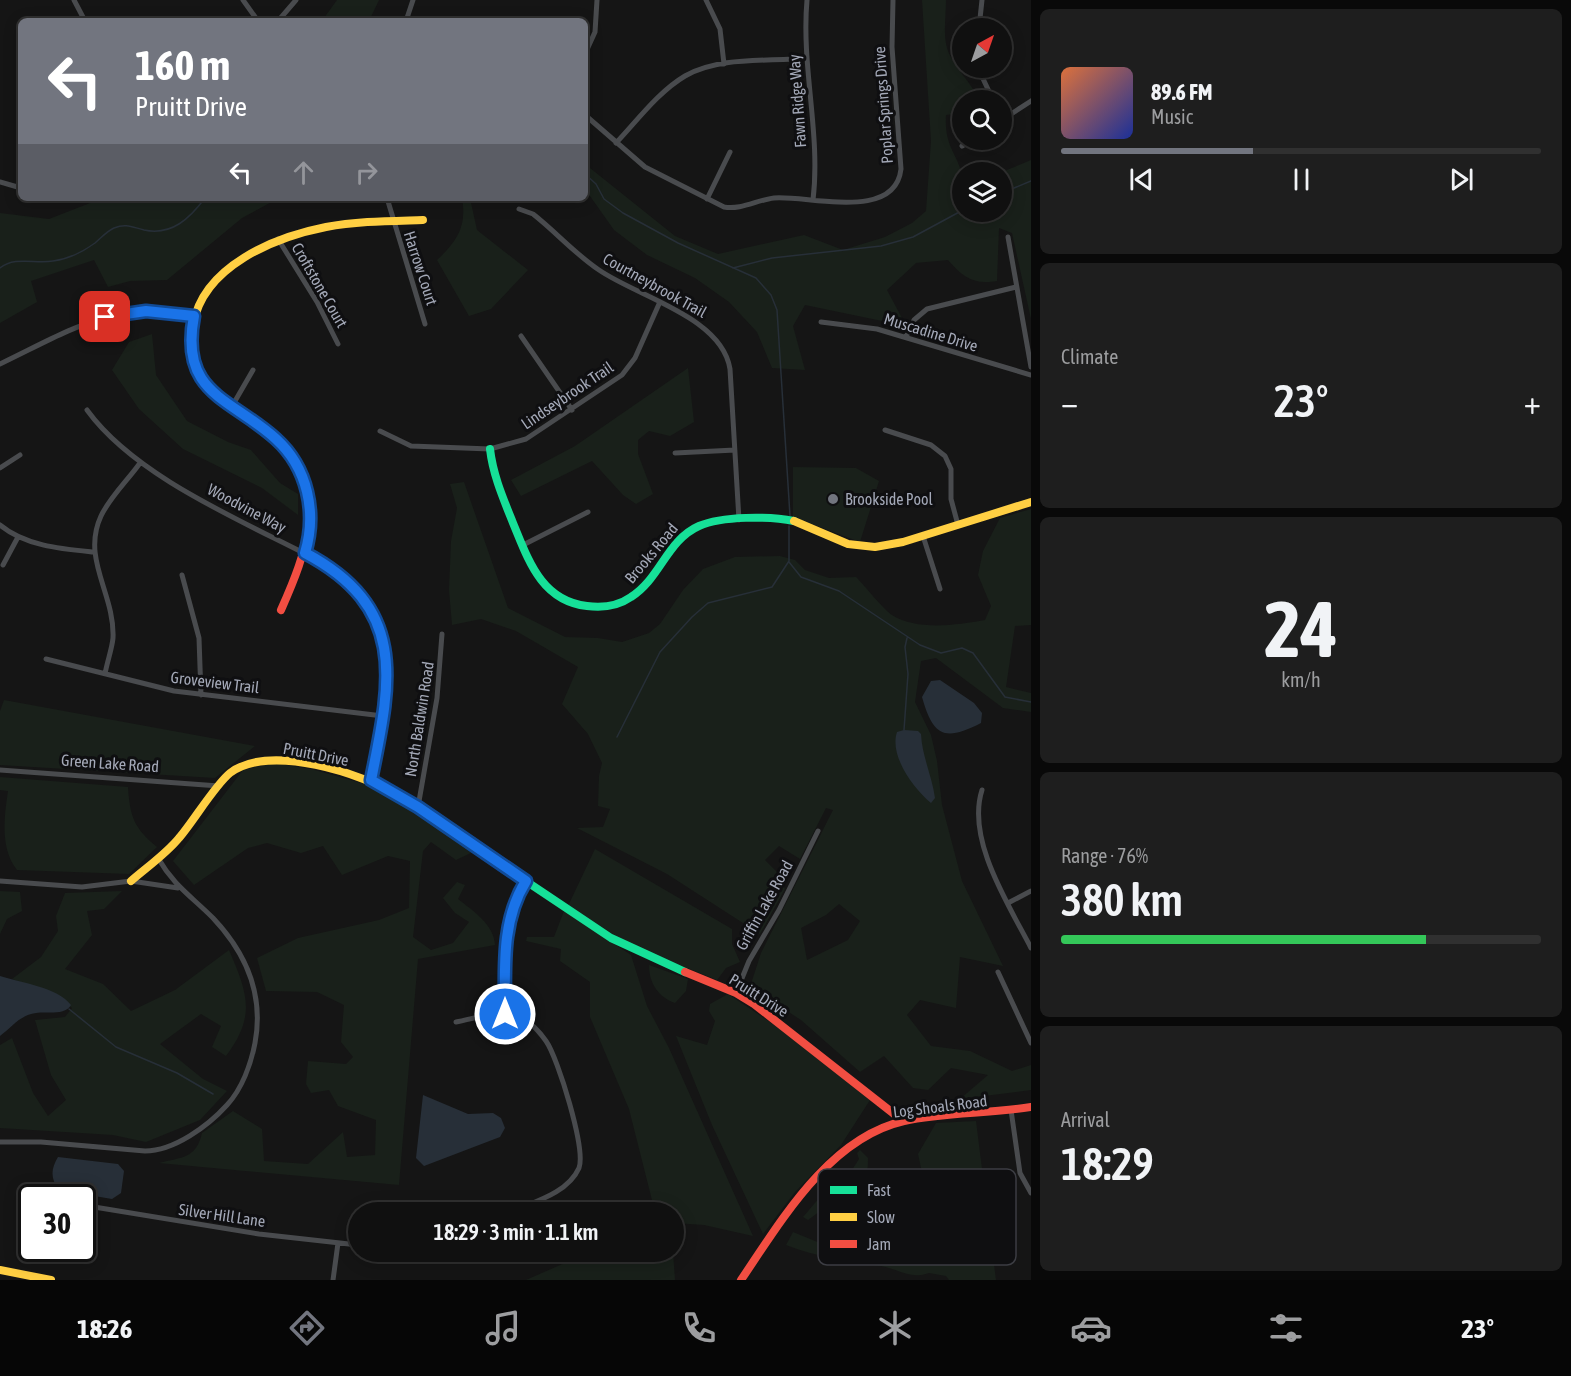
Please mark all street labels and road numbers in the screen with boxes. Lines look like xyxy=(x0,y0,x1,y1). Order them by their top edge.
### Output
street label: Poplar Springs Drive xyxy=(870,46,897,164)
street label: Fawn Ridge Way xyxy=(785,53,810,148)
street label: Harrow Court xyxy=(401,229,442,308)
street label: Croftstone Court xyxy=(288,239,352,331)
street label: Courtneybrook Trail xyxy=(600,249,711,322)
street label: Muscadine Drive xyxy=(882,309,980,355)
street label: Lindseybrook Trail xyxy=(518,357,618,433)
street label: Woodvine Way xyxy=(204,480,290,537)
street label: Brooks Road xyxy=(621,519,681,587)
street label: North Baldwin Road xyxy=(401,660,437,778)
street label: Groveview Trail xyxy=(170,668,261,696)
street label: Pruitt Drive xyxy=(282,739,350,769)
street label: Green Lake Road xyxy=(61,751,159,775)
street label: Griffin Lake Road xyxy=(732,857,796,953)
street label: Pruitt Drive xyxy=(726,970,792,1020)
street label: Log Shoals Road xyxy=(892,1091,988,1122)
street label: Silver Hill Lane xyxy=(177,1200,267,1230)

